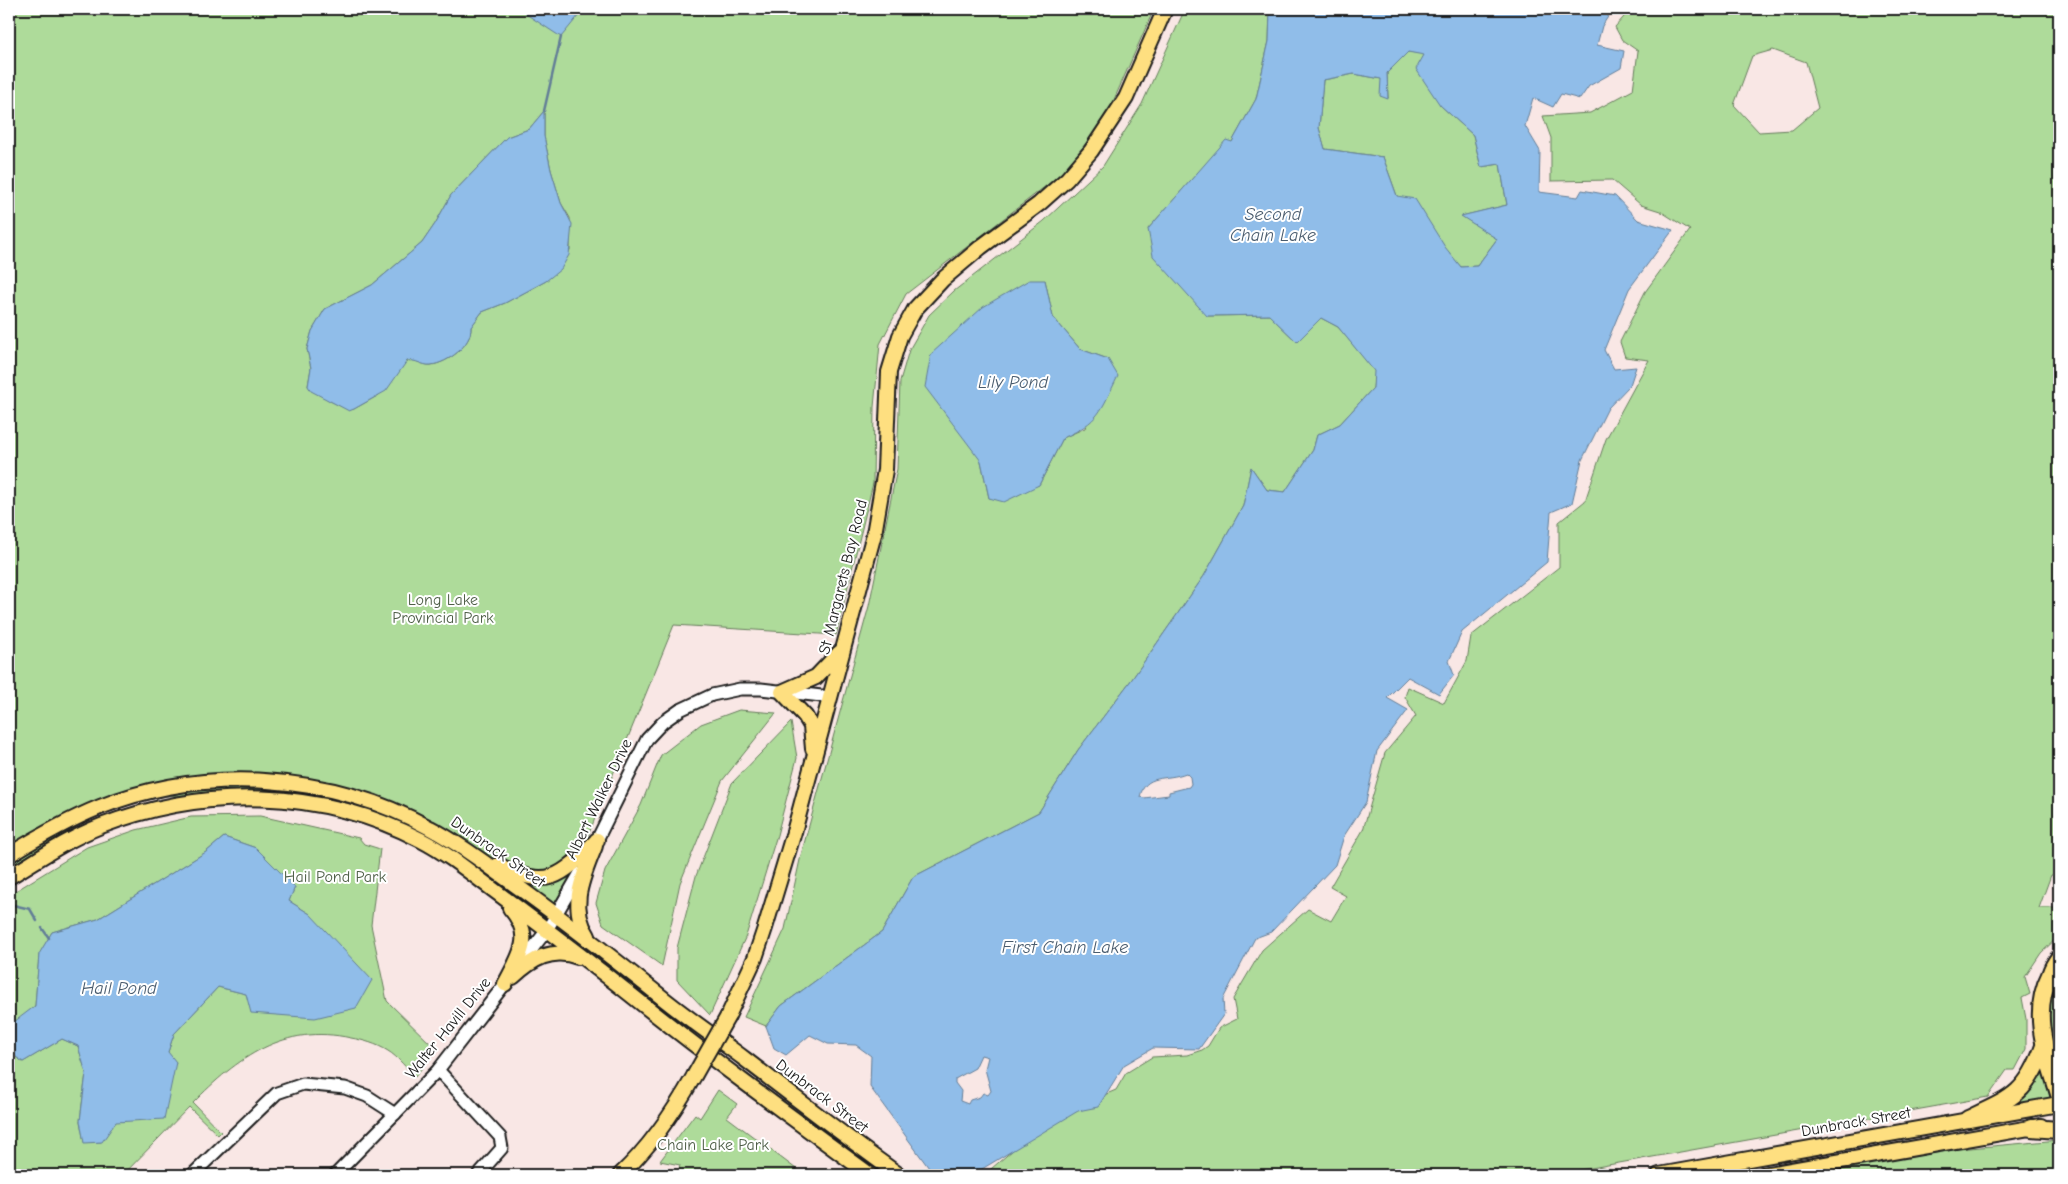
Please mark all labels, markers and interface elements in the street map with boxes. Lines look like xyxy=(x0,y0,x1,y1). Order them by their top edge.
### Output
water label: Second Chain Lake xyxy=(1230,204,1316,246)
water label: Lily Pond xyxy=(978,372,1048,393)
street label: St Margarets Bay Road xyxy=(815,498,871,656)
park label: Long Lake Provincial Park xyxy=(392,591,494,627)
street label: Albert Walker Drive xyxy=(562,736,636,862)
street label: Dunbrack Street xyxy=(447,813,549,891)
park label: Hail Pond Park xyxy=(284,868,386,886)
water label: First Chain Lake xyxy=(1002,937,1128,958)
street label: Walter Havill Drive xyxy=(402,974,494,1082)
water label: Hail Pond xyxy=(81,978,157,999)
street label: Dunbrack Street xyxy=(772,1055,872,1137)
street label: Dunbrack Street xyxy=(1800,1103,1913,1140)
park label: Chain Lake Park xyxy=(657,1136,769,1154)

